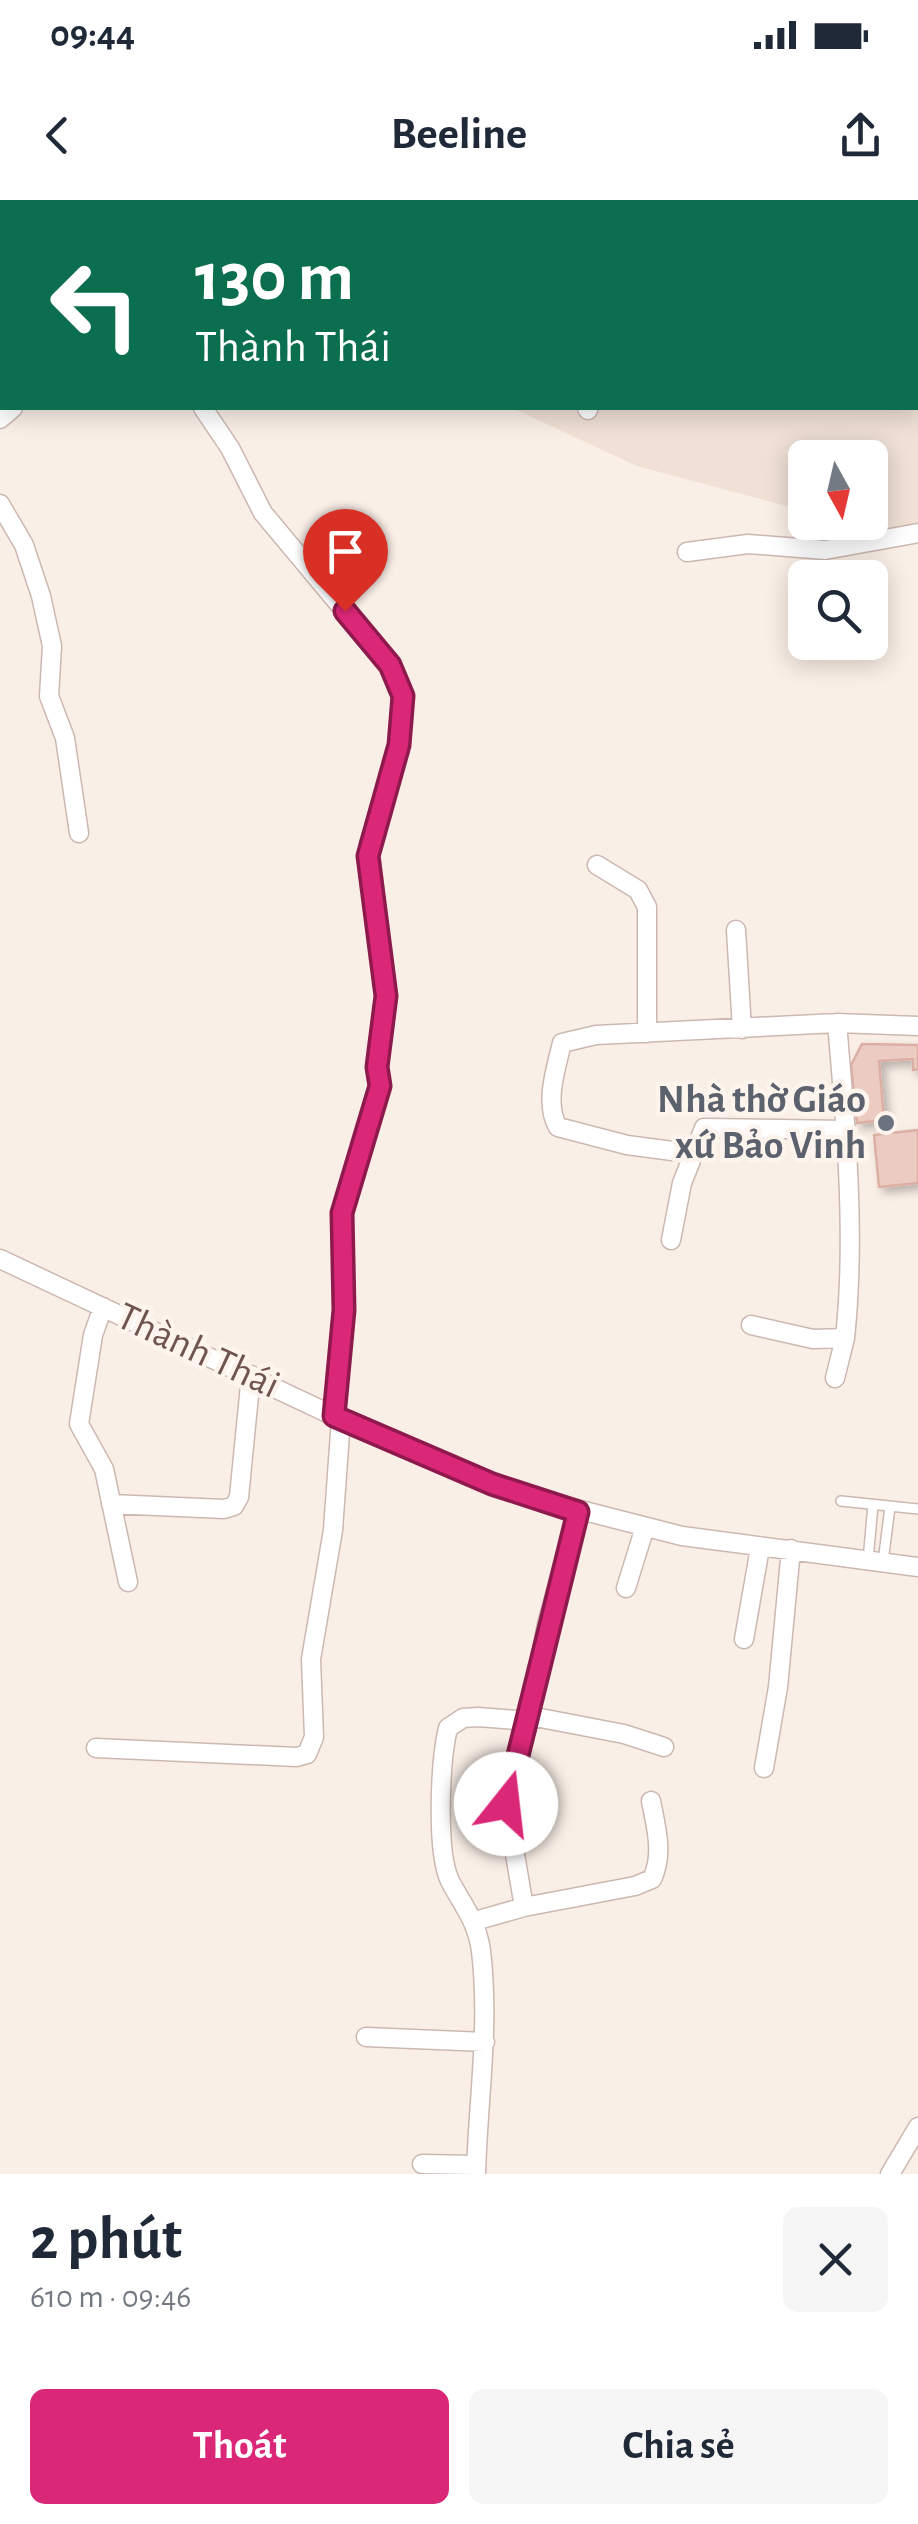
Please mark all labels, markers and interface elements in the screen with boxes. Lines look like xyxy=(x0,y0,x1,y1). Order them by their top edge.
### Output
text: 09:44 xyxy=(50,16,135,54)
icon: back xyxy=(30,108,85,163)
icon: share xyxy=(833,108,888,163)
text: Beeline xyxy=(391,112,527,157)
icon: left xyxy=(30,240,160,370)
text: 130 m xyxy=(195,243,354,313)
text: Thành Thái xyxy=(195,325,391,370)
north arrow xyxy=(788,440,888,540)
map controls xyxy=(788,440,888,660)
pin xyxy=(303,509,388,612)
icon: arrive xyxy=(318,524,373,579)
button: search xyxy=(788,560,888,660)
place label: Nhà thờ Giáo xứ Bảo Vinh xyxy=(657,1080,866,1166)
marker: Nhà thờ Giáo xứ Bảo Vinh xyxy=(875,1112,897,1134)
street label: Thành Thái xyxy=(111,1296,285,1406)
position arrow xyxy=(454,1752,558,1856)
button: close xyxy=(783,2207,888,2312)
text: 2 phút xyxy=(30,2210,182,2270)
text: 610 m · 09:46 xyxy=(30,2281,191,2313)
button: Thoát xyxy=(30,2389,449,2504)
button: Chia sẻ xyxy=(469,2389,888,2504)

